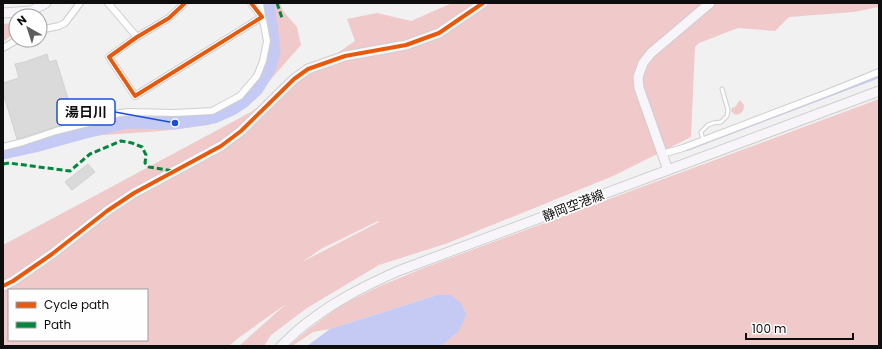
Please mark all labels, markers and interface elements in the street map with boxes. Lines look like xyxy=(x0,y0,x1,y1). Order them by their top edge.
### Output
north arrow xyxy=(8,8,48,48)
text: N xyxy=(13,11,30,29)
callout: 湯日川 xyxy=(57,99,115,125)
text: 湯日川 xyxy=(65,102,107,122)
street label: 静岡空港線 xyxy=(539,185,607,226)
legend xyxy=(8,289,148,341)
text: Cycle path xyxy=(44,296,109,313)
scale bar xyxy=(746,315,853,341)
text: Path xyxy=(44,316,71,333)
text: 100 m xyxy=(752,320,786,337)

